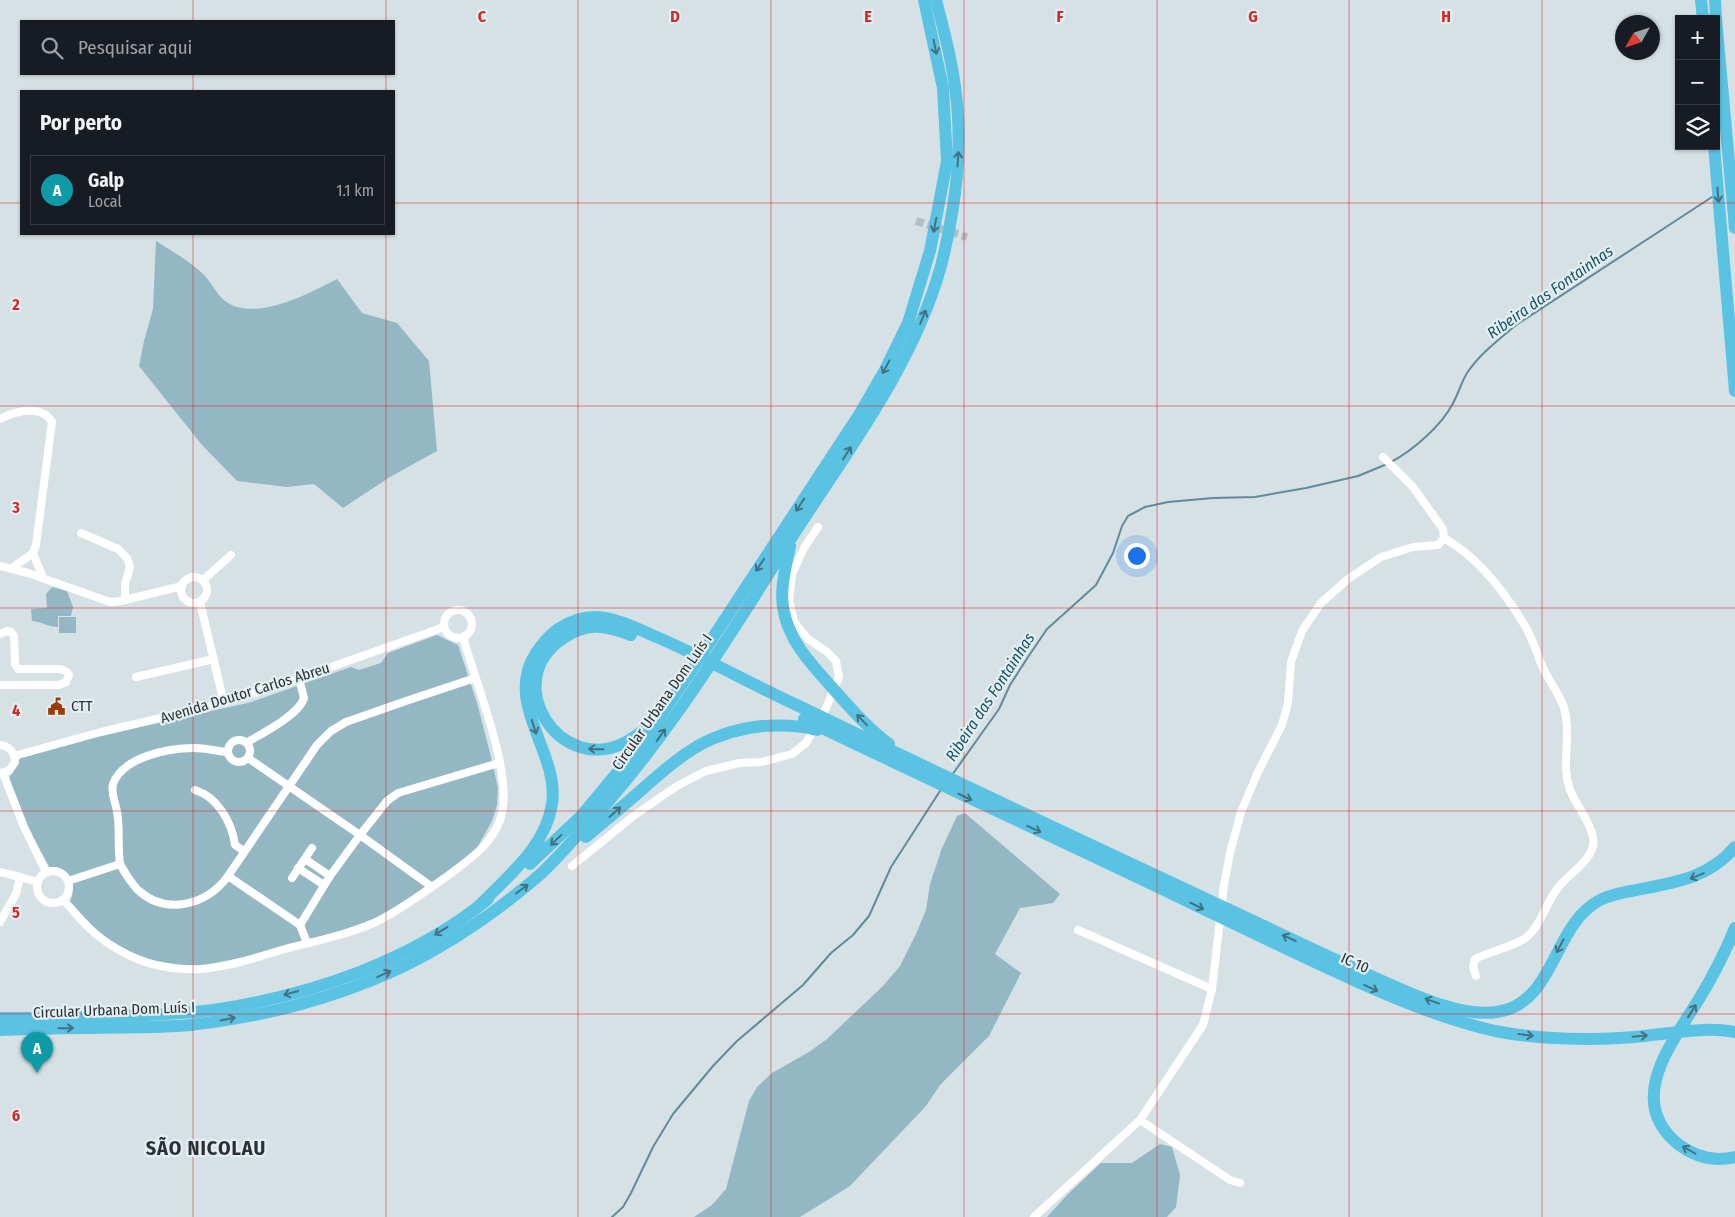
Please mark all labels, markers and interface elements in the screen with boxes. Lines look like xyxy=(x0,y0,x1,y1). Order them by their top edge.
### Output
text: C xyxy=(478,7,487,26)
text: D xyxy=(670,7,680,26)
text: E xyxy=(864,7,872,26)
text: F xyxy=(1056,7,1064,26)
text: G xyxy=(1248,7,1258,26)
text: H xyxy=(1441,7,1451,26)
north arrow xyxy=(1615,15,1660,60)
map controls xyxy=(1675,15,1720,150)
button: + xyxy=(1675,15,1720,60)
search box xyxy=(20,20,395,75)
icon: search xyxy=(38,34,66,62)
text: Pesquisar aqui xyxy=(78,36,192,59)
one-way arrow xyxy=(931,39,940,55)
button: − xyxy=(1675,60,1720,105)
button: layers xyxy=(1675,105,1720,150)
text: Por perto xyxy=(40,110,122,136)
one-way arrow xyxy=(954,151,963,167)
text: Galp xyxy=(88,169,124,192)
text: A xyxy=(53,181,61,200)
text: 1.1 km xyxy=(336,181,374,200)
one-way arrow xyxy=(1713,187,1723,203)
text: Local xyxy=(88,192,122,211)
one-way arrow xyxy=(929,217,939,233)
water label: Ribeira das Fontainhas xyxy=(1483,241,1617,343)
text: 2 xyxy=(11,295,20,314)
one-way arrow xyxy=(918,310,928,325)
one-way arrow xyxy=(881,359,890,374)
one-way arrow xyxy=(841,446,852,460)
one-way arrow xyxy=(795,497,805,511)
text: 3 xyxy=(11,498,20,517)
your location xyxy=(1124,543,1150,569)
one-way arrow xyxy=(755,558,765,572)
water label: Ribeira das Fontainhas xyxy=(941,629,1039,765)
street label: Circular Urbana Dom Luís I xyxy=(608,630,716,774)
street label: Avenida Doutor Carlos Abreu xyxy=(158,659,332,727)
public building icon: CTT xyxy=(47,696,67,716)
place label: CTT xyxy=(71,697,92,715)
text: 4 xyxy=(12,701,20,720)
one-way arrow xyxy=(856,713,868,726)
one-way arrow xyxy=(530,719,539,734)
one-way arrow xyxy=(656,729,667,742)
one-way arrow xyxy=(588,744,604,754)
one-way arrow xyxy=(957,792,972,802)
one-way arrow xyxy=(609,806,622,818)
one-way arrow xyxy=(1026,825,1041,835)
one-way arrow xyxy=(549,834,562,846)
one-way arrow xyxy=(1690,871,1705,881)
one-way arrow xyxy=(515,884,529,894)
one-way arrow xyxy=(1189,901,1204,911)
text: 5 xyxy=(12,903,20,922)
one-way arrow xyxy=(434,926,448,936)
one-way arrow xyxy=(1282,933,1297,943)
one-way arrow xyxy=(1555,939,1565,954)
street label: IC 10 xyxy=(1338,949,1372,977)
one-way arrow xyxy=(376,969,391,979)
one-way arrow xyxy=(1363,984,1378,994)
one-way arrow xyxy=(284,989,300,998)
one-way arrow xyxy=(1425,996,1440,1005)
street label: Circular Urbana Dom Luís I xyxy=(33,998,195,1022)
one-way arrow xyxy=(1687,1005,1697,1019)
one-way arrow xyxy=(220,1014,236,1024)
one-way arrow xyxy=(58,1023,74,1033)
one-way arrow xyxy=(1518,1030,1534,1040)
pin: A xyxy=(21,1032,53,1073)
one-way arrow xyxy=(1632,1032,1648,1041)
text: 6 xyxy=(12,1106,20,1125)
district label: SÃO NICOLAU xyxy=(146,1136,266,1160)
one-way arrow xyxy=(1682,1145,1696,1155)

